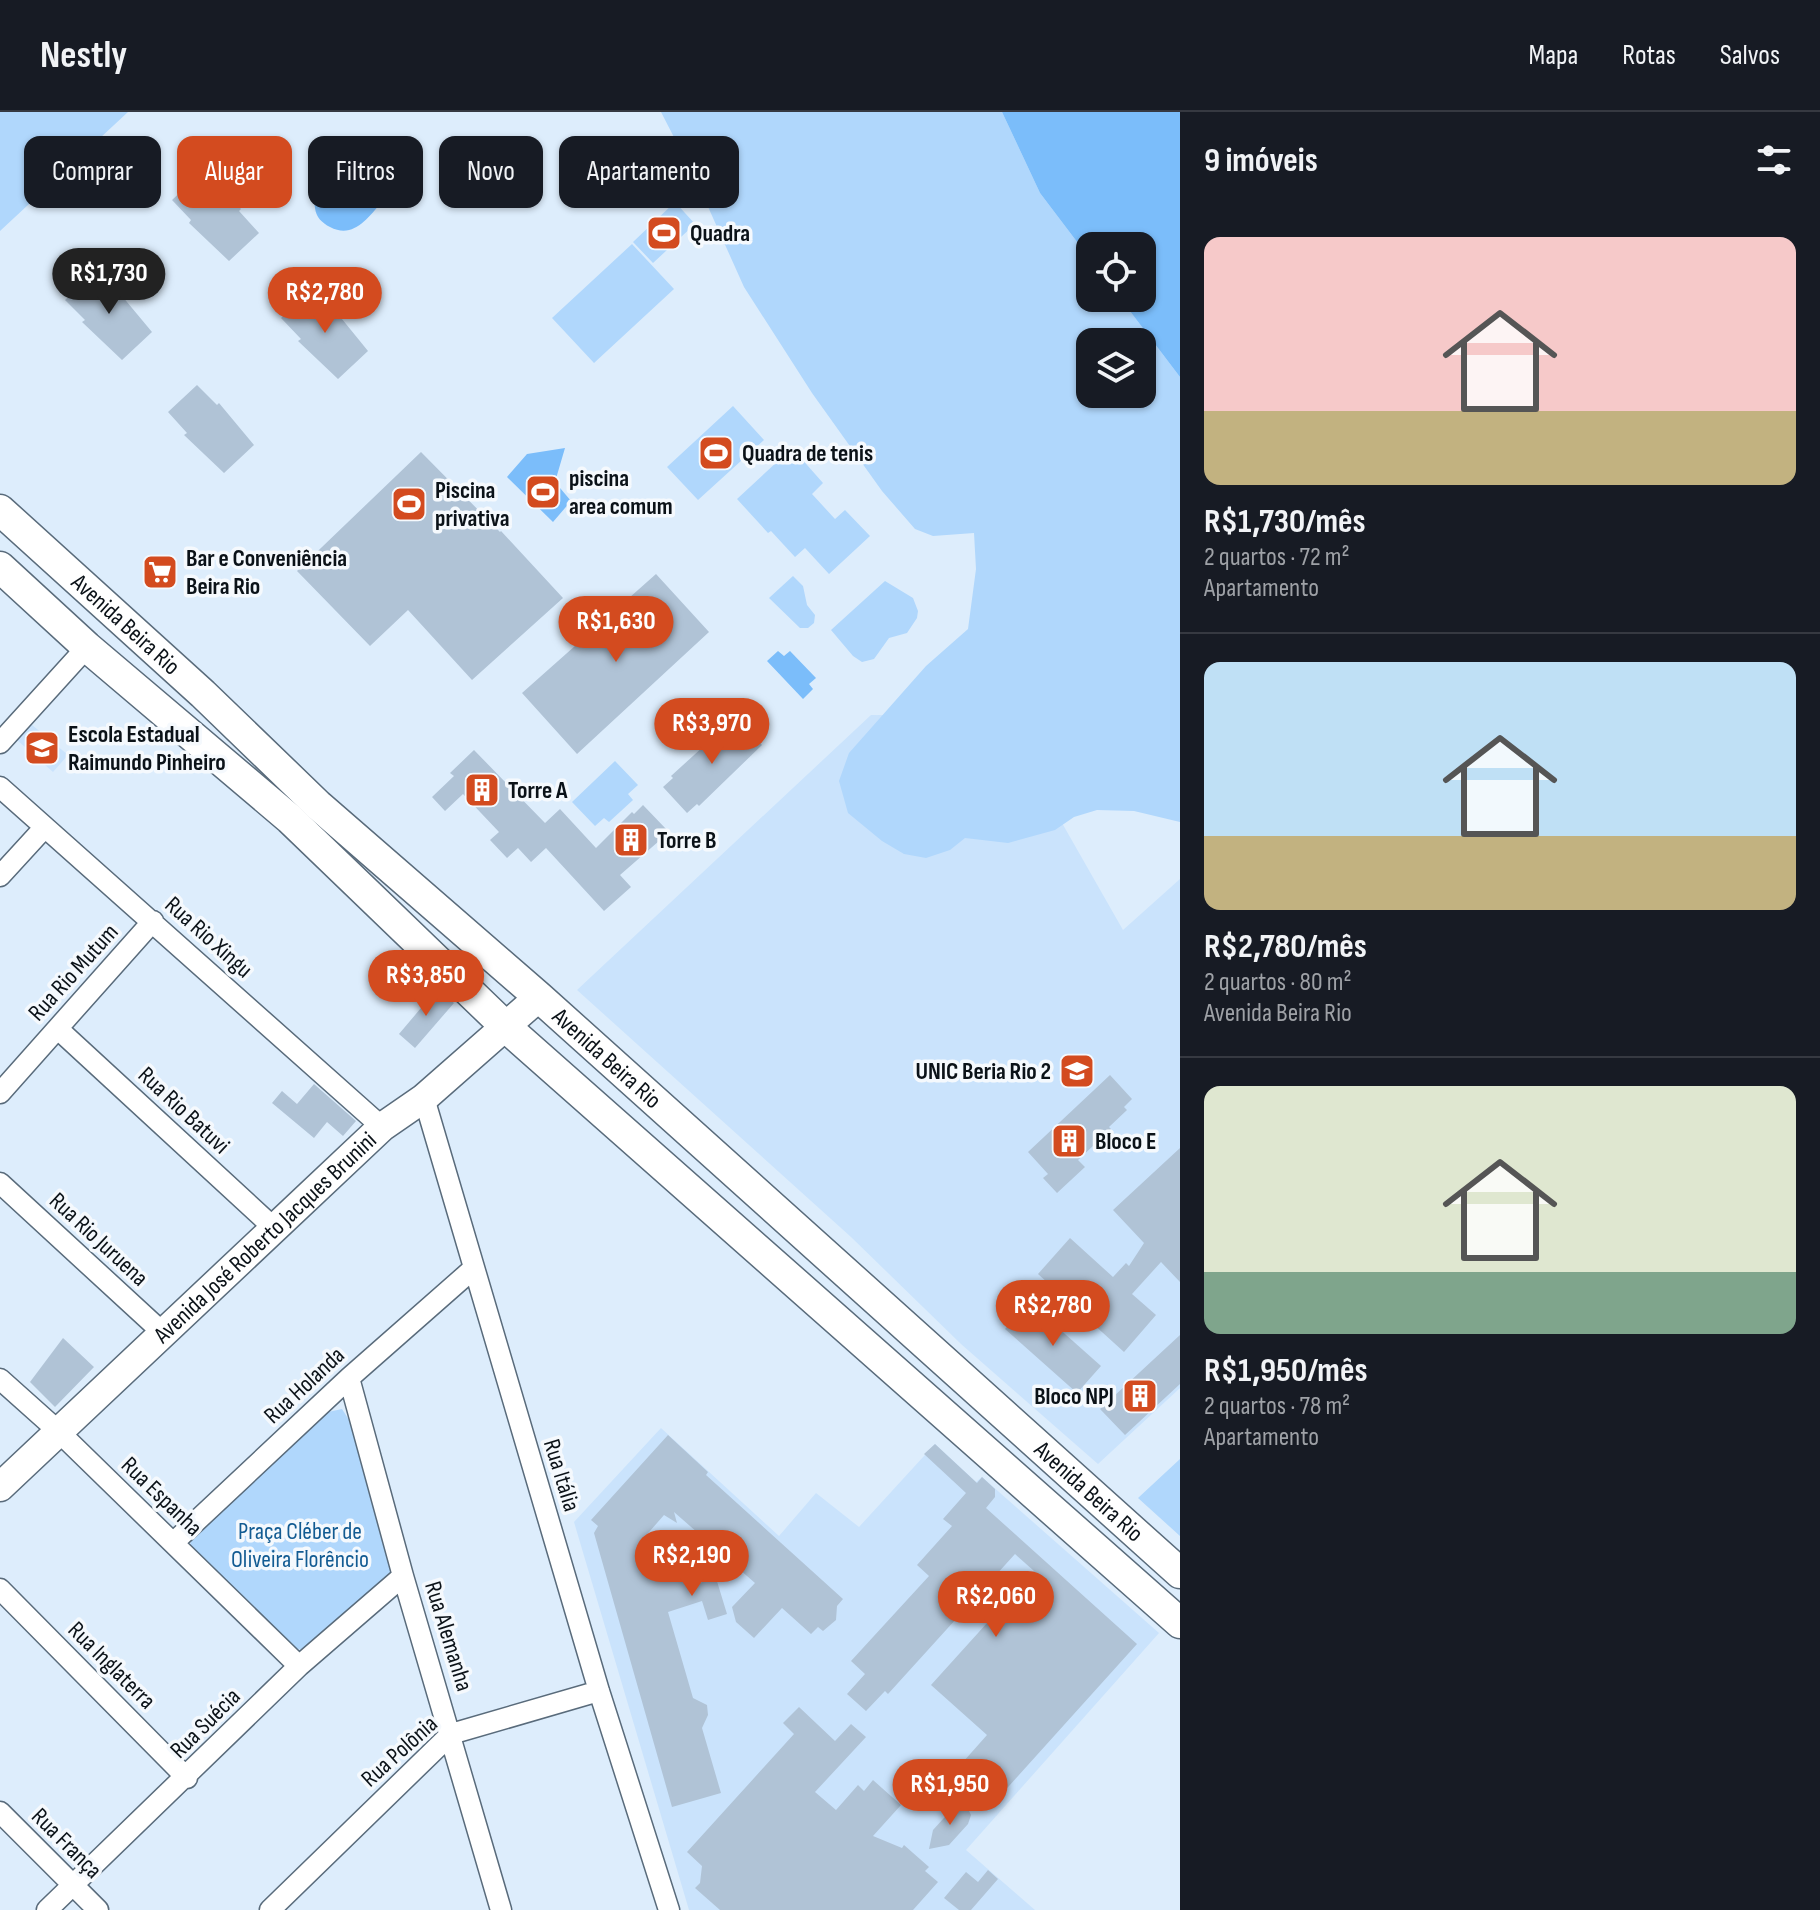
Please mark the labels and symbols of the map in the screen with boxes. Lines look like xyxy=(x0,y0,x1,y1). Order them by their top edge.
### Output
sports icon: Quadra xyxy=(645,214,683,252)
place label: Quadra xyxy=(690,219,750,248)
pin: R$1,730 xyxy=(35,248,183,316)
pin: R$2,780 xyxy=(251,267,399,335)
sports icon: Quadra de tenis xyxy=(697,434,735,472)
place label: Quadra de tenis xyxy=(742,439,873,468)
place label: piscina area comum xyxy=(569,464,673,521)
sports icon: piscina area comum xyxy=(524,473,562,511)
place label: Piscina privativa xyxy=(435,476,510,533)
sports icon: Piscina privativa xyxy=(390,485,428,523)
place label: Bar e Conveniência Beira Rio xyxy=(186,544,347,601)
supermarket icon: Bar e Conveniência Beira Rio xyxy=(141,553,179,591)
street label: Avenida Beira Rio xyxy=(65,567,186,681)
pin: R$1,630 xyxy=(542,596,690,664)
pin: R$3,970 xyxy=(638,698,786,766)
place label: Escola Estadual Raimundo Pinheiro xyxy=(68,720,226,777)
school or university icon: Escola Estadual Raimundo Pinheiro xyxy=(23,729,61,767)
building icon: Torre A xyxy=(463,771,501,809)
place label: Torre A xyxy=(508,776,568,805)
building icon: Torre B xyxy=(612,821,650,859)
place label: Torre B xyxy=(657,826,716,855)
street label: Rua Rio Xingu xyxy=(159,890,258,984)
street label: Rua Rio Mutum xyxy=(22,918,124,1027)
pin: R$3,850 xyxy=(352,950,500,1018)
street label: Avenida Beira Rio xyxy=(545,1001,667,1115)
school or university icon: UNIC Beria Rio 2 xyxy=(1058,1052,1096,1090)
place label: UNIC Beria Rio 2 xyxy=(915,1057,1051,1086)
street label: Rua Rio Batuvi xyxy=(132,1061,235,1160)
building icon: Bloco E xyxy=(1050,1122,1088,1160)
street label: Avenida José Roberto Jacques Brunini xyxy=(147,1126,383,1350)
place label: Bloco E xyxy=(1095,1127,1156,1156)
street label: Rua Rio Juruena xyxy=(43,1186,154,1292)
pin: R$2,780 xyxy=(979,1280,1127,1348)
street label: Rua Holanda xyxy=(258,1341,351,1430)
building icon: Bloco NPJ xyxy=(1121,1377,1159,1415)
place label: Bloco NPJ xyxy=(1034,1382,1114,1411)
street label: Rua Itália xyxy=(537,1435,586,1515)
street label: Avenida Beira Rio xyxy=(1027,1435,1149,1548)
street label: Rua Espanha xyxy=(115,1451,208,1542)
park label: Praça Cléber de Oliveira Florêncio xyxy=(231,1517,369,1574)
pin: R$2,190 xyxy=(618,1530,766,1598)
pin: R$2,060 xyxy=(922,1571,1070,1639)
street label: Rua Alemanha xyxy=(418,1578,479,1695)
street label: Rua Inglaterra xyxy=(62,1616,161,1715)
street label: Rua Suécia xyxy=(164,1682,247,1765)
street label: Rua Polônia xyxy=(355,1710,443,1793)
pin: R$1,950 xyxy=(876,1759,1024,1827)
street label: Rua França xyxy=(25,1802,108,1885)

